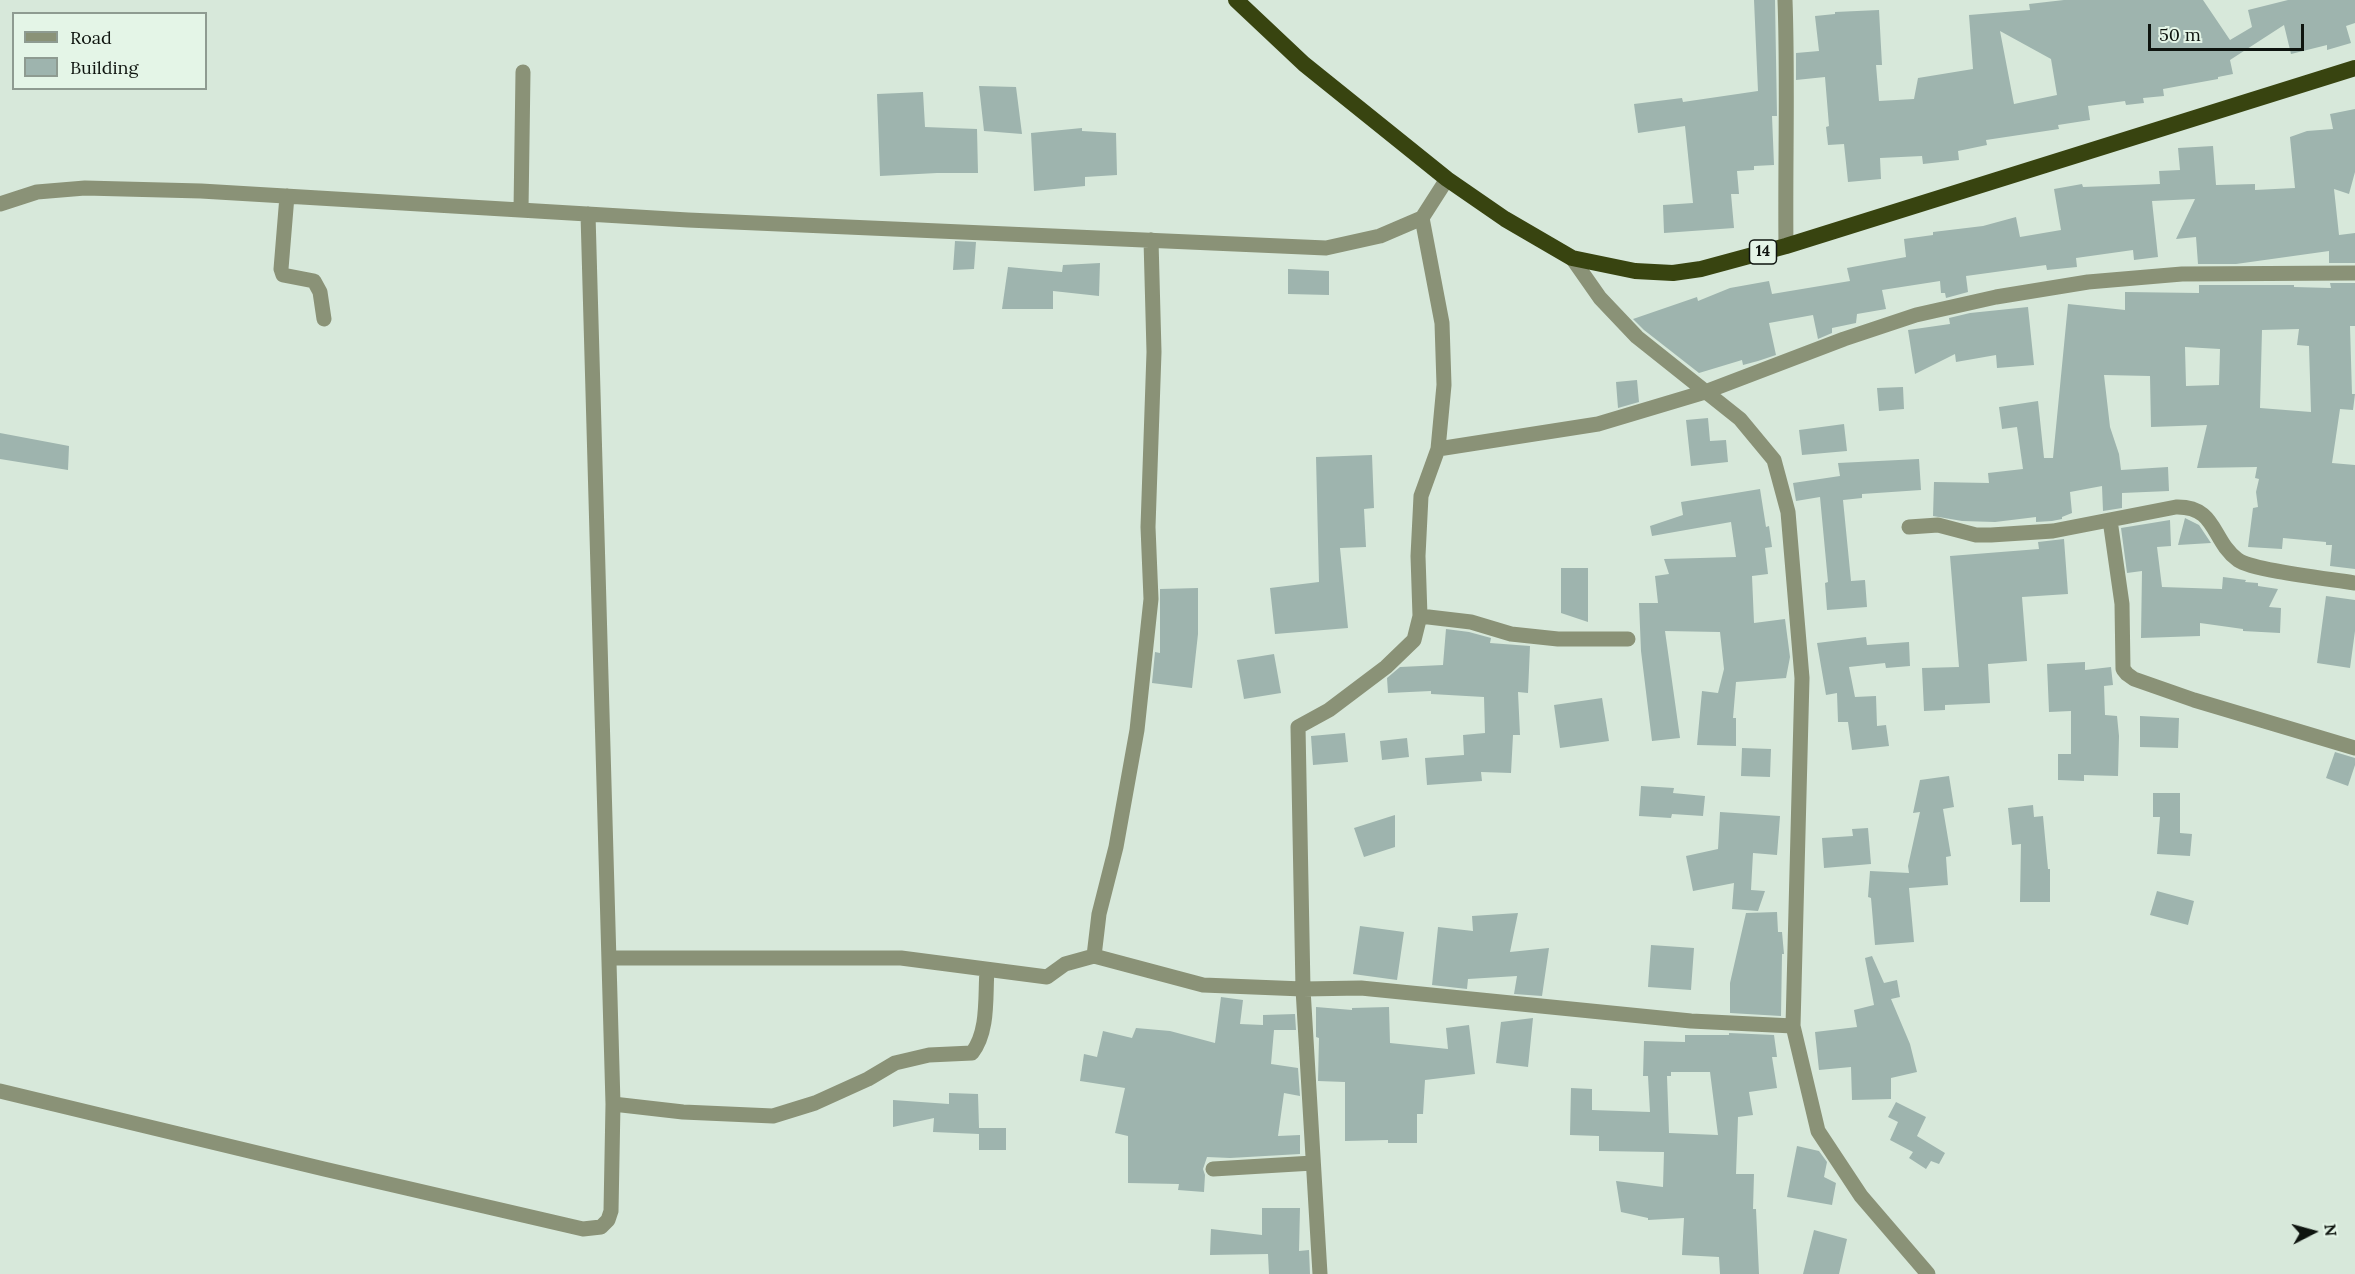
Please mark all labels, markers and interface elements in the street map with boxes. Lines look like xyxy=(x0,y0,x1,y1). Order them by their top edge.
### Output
legend xyxy=(12,12,207,90)
scale bar xyxy=(2151,12,2307,50)
text: 50 m xyxy=(2159,23,2201,46)
text: Road xyxy=(70,26,112,49)
text: Building xyxy=(70,56,138,79)
road number: 14 xyxy=(1750,240,1776,264)
north arrow xyxy=(2283,1202,2343,1262)
text: N xyxy=(2320,1223,2341,1237)

